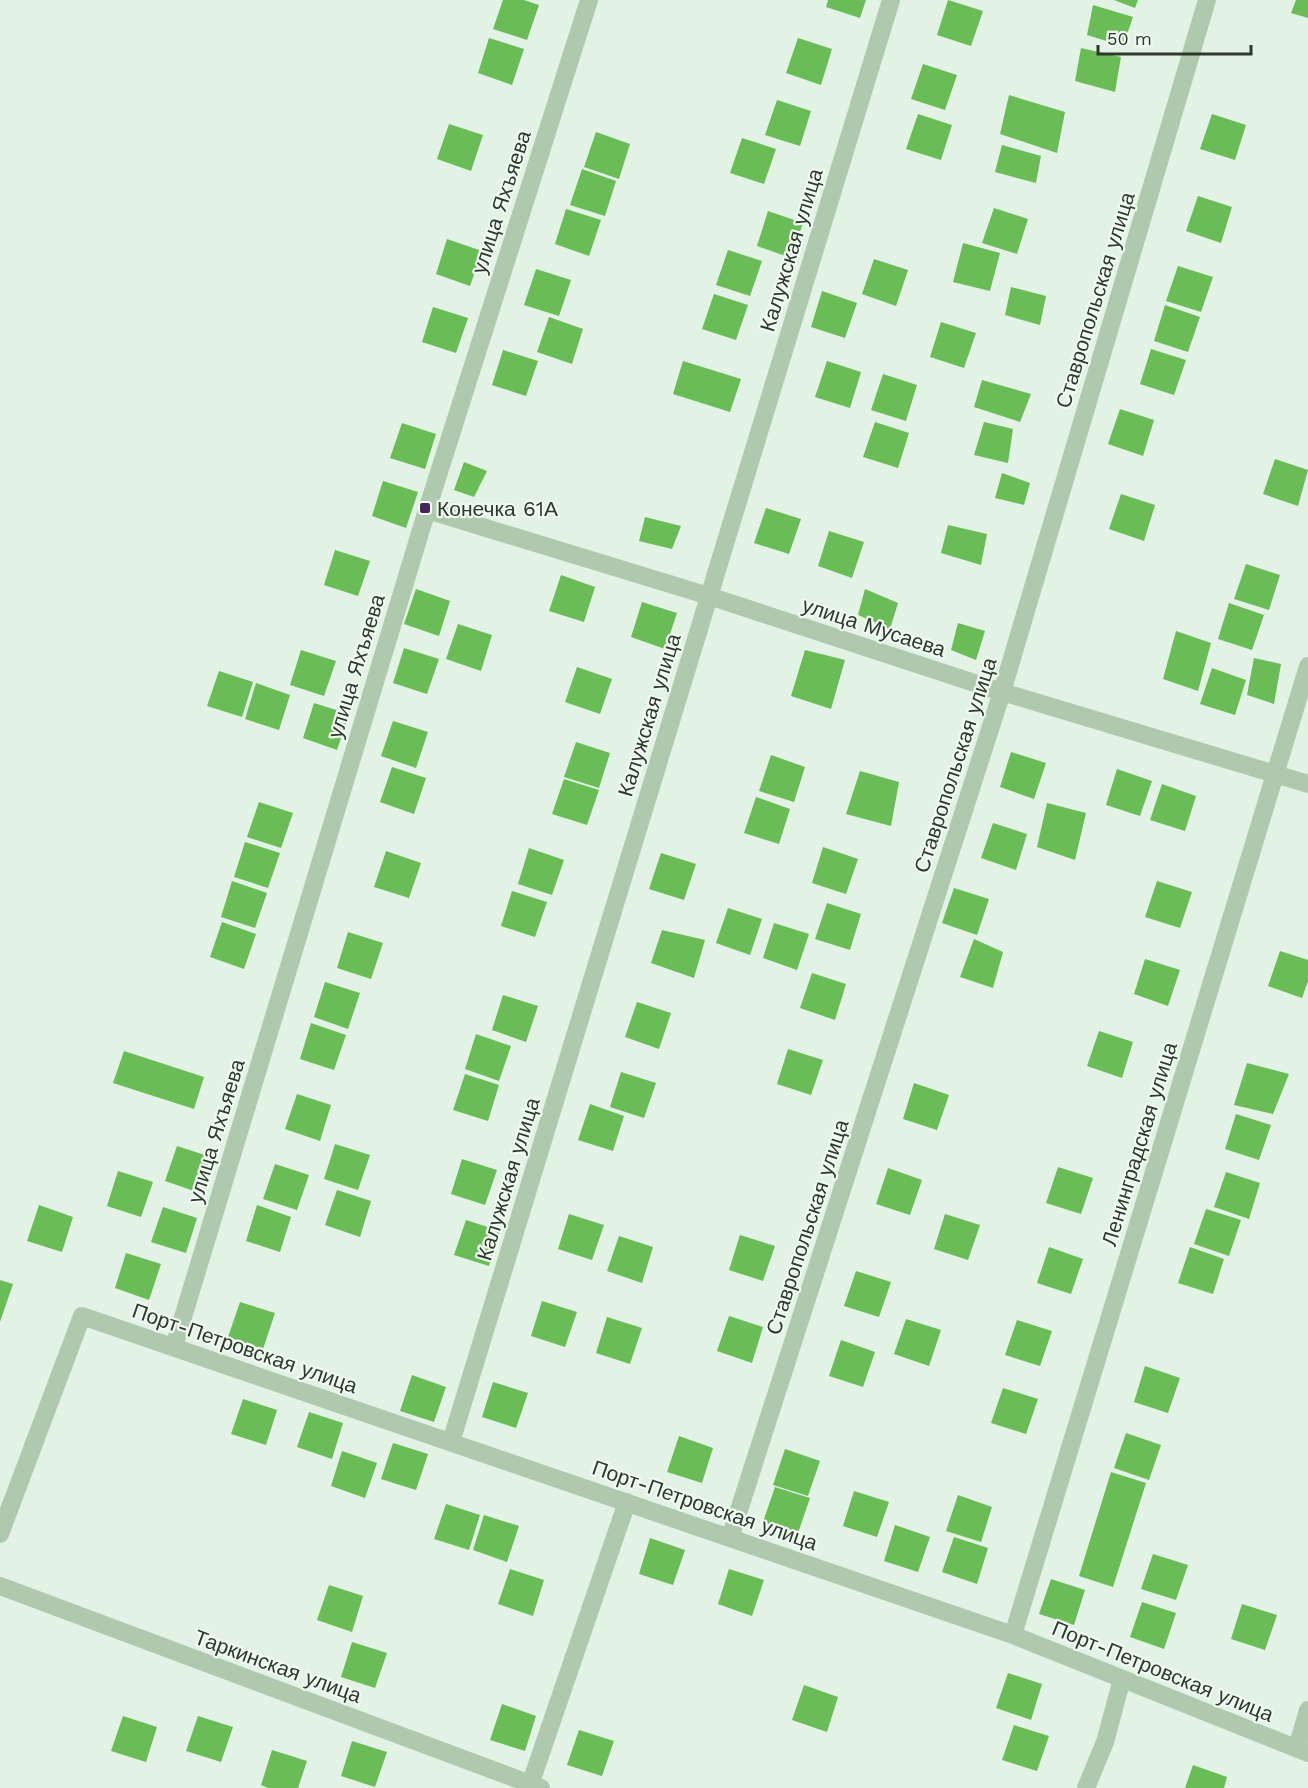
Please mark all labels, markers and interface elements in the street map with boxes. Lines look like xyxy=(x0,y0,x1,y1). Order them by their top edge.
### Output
scale bar xyxy=(1098,18,1251,56)
text: 50 m xyxy=(1107,28,1152,49)
street label: улица Яхъяева xyxy=(466,127,536,277)
street label: Калужская улица xyxy=(754,165,828,334)
street label: Ставропольская улица xyxy=(1050,189,1140,411)
place label: Конечка 61А xyxy=(437,496,558,521)
marker: Конечка 61А xyxy=(418,501,432,515)
street label: улица Яхъяева xyxy=(322,591,390,741)
street label: улица Мусаева xyxy=(799,592,949,662)
street label: Калужская улица xyxy=(612,630,686,799)
street label: Ставропольская улица xyxy=(908,654,1002,876)
street label: Ленинградская улица xyxy=(1096,1039,1182,1249)
street label: улица Яхъяева xyxy=(182,1056,250,1206)
street label: Калужская улица xyxy=(471,1094,545,1263)
street label: Ставропольская улица xyxy=(760,1116,854,1338)
street label: Порт-Петровская улица xyxy=(129,1298,361,1398)
street label: Порт-Петровская улица xyxy=(589,1455,821,1555)
street label: Порт-Петровская улица xyxy=(1049,1615,1278,1727)
street label: Таркинская улица xyxy=(191,1624,365,1708)

